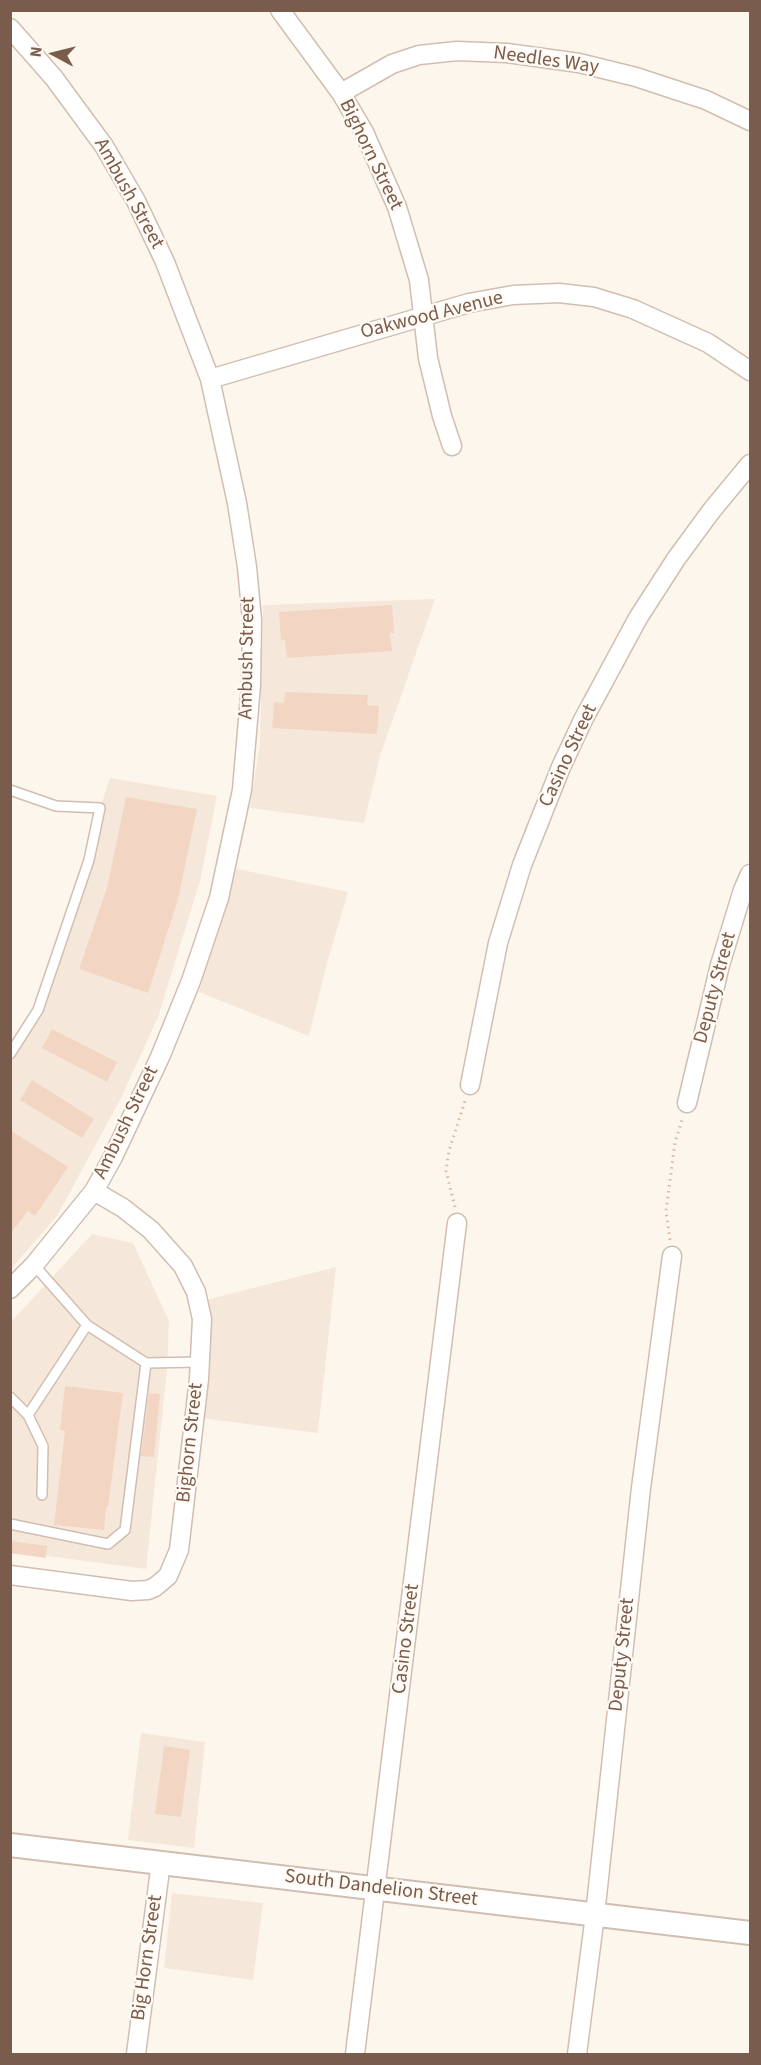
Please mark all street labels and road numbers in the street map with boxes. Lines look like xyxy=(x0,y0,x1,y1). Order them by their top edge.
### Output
street label: Needles Way xyxy=(492,42,600,80)
street label: Bighorn Street xyxy=(333,96,407,214)
street label: Ambush Street xyxy=(88,135,168,253)
street label: Oakwood Avenue xyxy=(358,287,506,345)
street label: Ambush Street xyxy=(235,596,261,720)
street label: Casino Street xyxy=(535,701,603,811)
street label: Deputy Street xyxy=(690,930,742,1046)
street label: Ambush Street xyxy=(89,1063,165,1183)
street label: Bighorn Street xyxy=(173,1382,209,1504)
street label: Casino Street xyxy=(388,1583,426,1695)
street label: Deputy Street xyxy=(605,1597,641,1713)
street label: South Dandelion Street xyxy=(283,1865,479,1913)
street label: Big Horn Street xyxy=(127,1894,169,2022)

